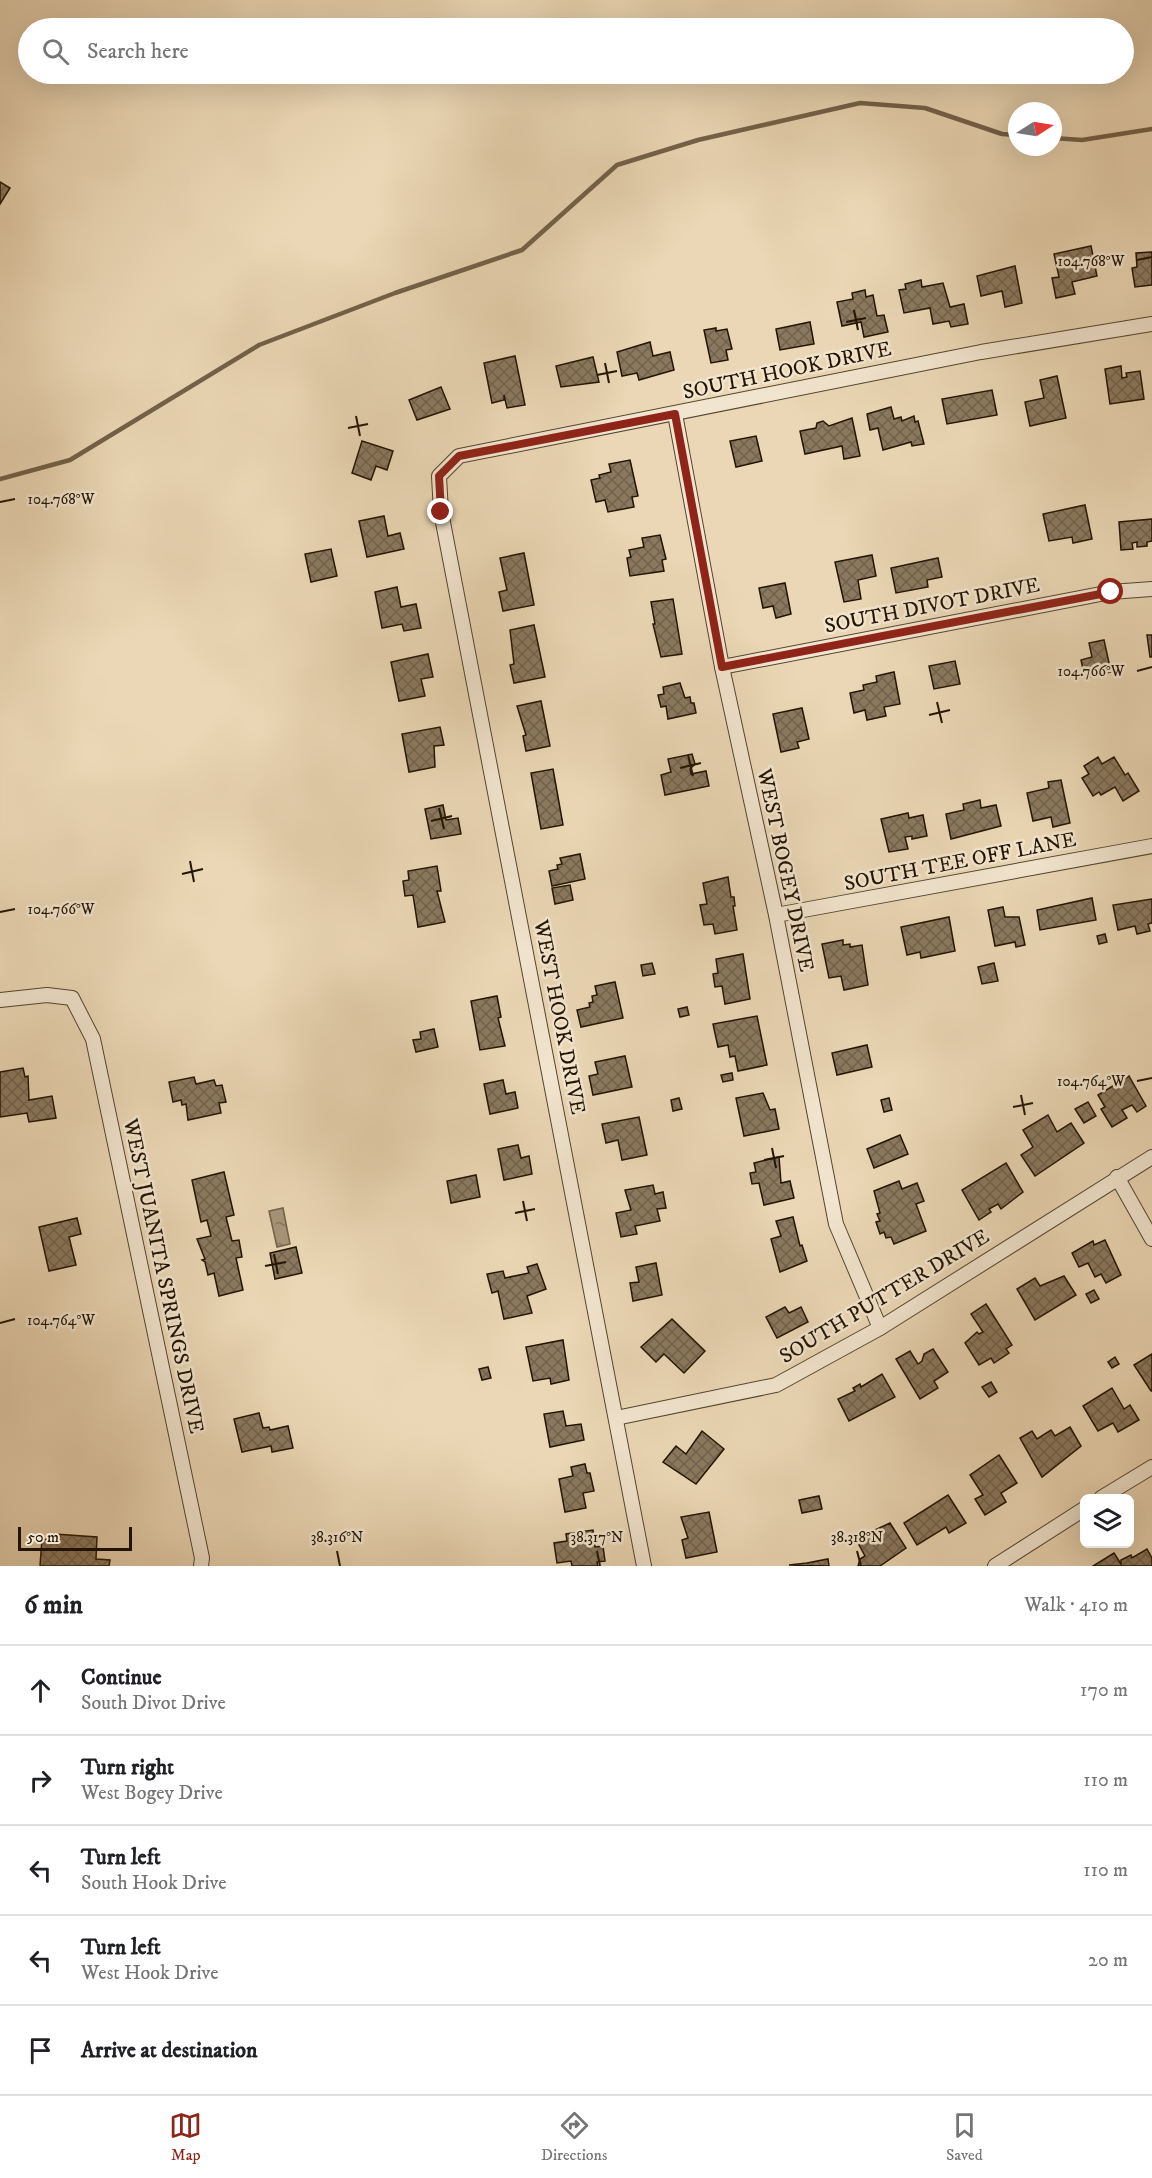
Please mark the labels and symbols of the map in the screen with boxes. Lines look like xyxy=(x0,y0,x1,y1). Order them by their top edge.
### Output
north arrow xyxy=(1008,102,1062,156)
text: 104.768°W xyxy=(1058,252,1125,271)
street label: SOUTH HOOK DRIVE xyxy=(681,336,894,406)
text: 104.768°W xyxy=(28,490,95,509)
route end xyxy=(427,498,453,524)
street label: SOUTH DIVOT DRIVE xyxy=(822,572,1042,640)
route start xyxy=(1097,578,1123,604)
text: 104.766°W xyxy=(1057,662,1125,681)
street label: WEST BOGEY DRIVE xyxy=(751,765,819,974)
street label: SOUTH TEE OFF LANE xyxy=(842,827,1079,897)
text: 104.766°W xyxy=(27,900,95,919)
street label: WEST HOOK DRIVE xyxy=(527,917,591,1117)
text: 104.764°W xyxy=(1057,1072,1125,1091)
street label: WEST JUANITA SPRINGS DRIVE xyxy=(117,1115,209,1436)
street label: SOUTH PUTTER DRIVE xyxy=(775,1224,994,1370)
text: 104.764°W xyxy=(27,1311,95,1330)
scale bar xyxy=(18,1524,132,1552)
text: 38.316°N xyxy=(311,1528,363,1547)
text: 38.317°N xyxy=(571,1528,623,1547)
text: 38.318°N xyxy=(831,1528,883,1547)

